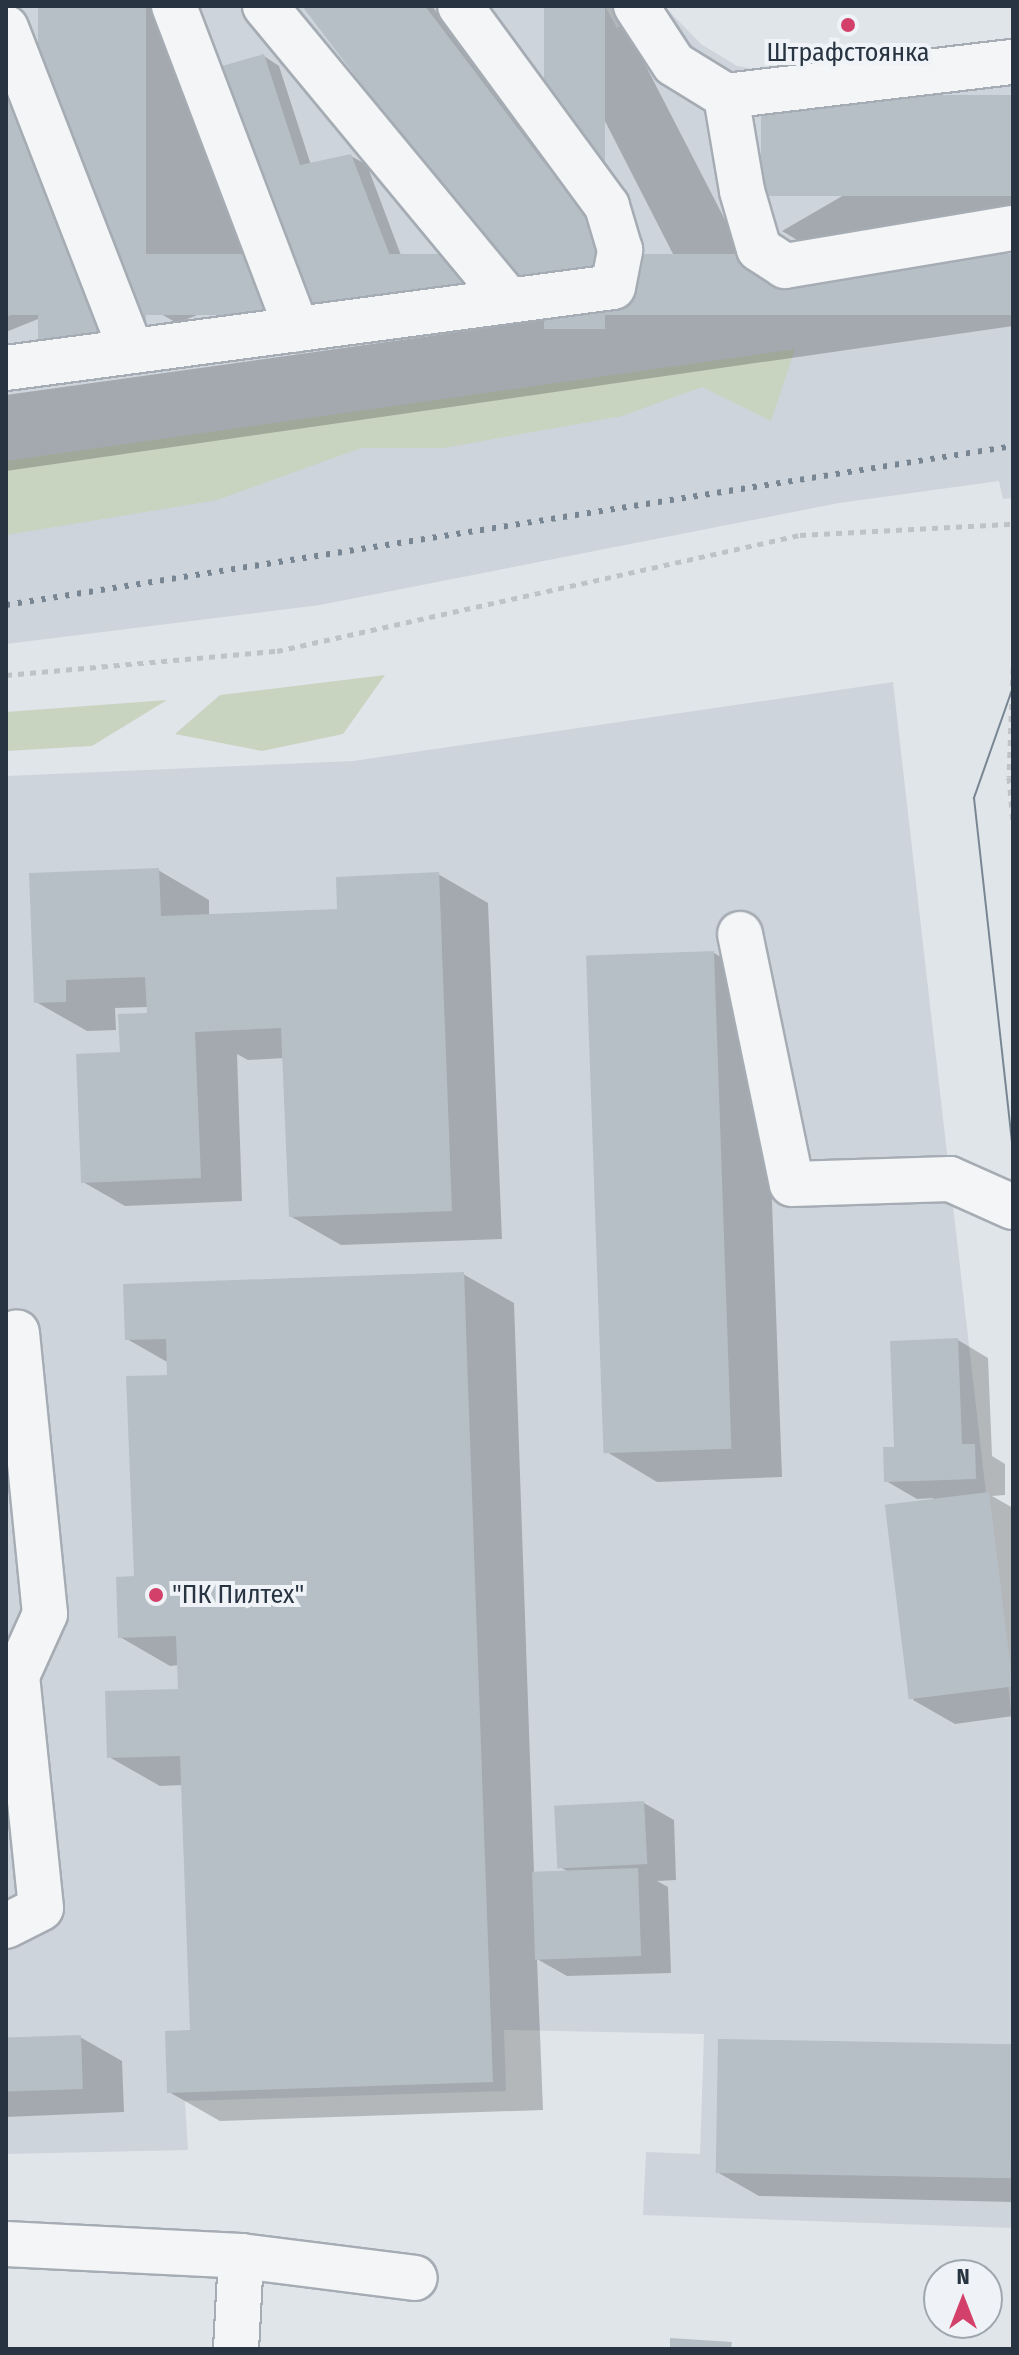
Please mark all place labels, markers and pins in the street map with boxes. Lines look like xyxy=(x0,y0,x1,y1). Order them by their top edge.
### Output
marker: Штрафстоянка xyxy=(839,16,857,34)
place label: Штрафстоянка xyxy=(766,37,930,69)
place label: "ПК Пилтех" xyxy=(172,1579,304,1611)
marker: "ПК Пилтех" xyxy=(147,1586,165,1604)

